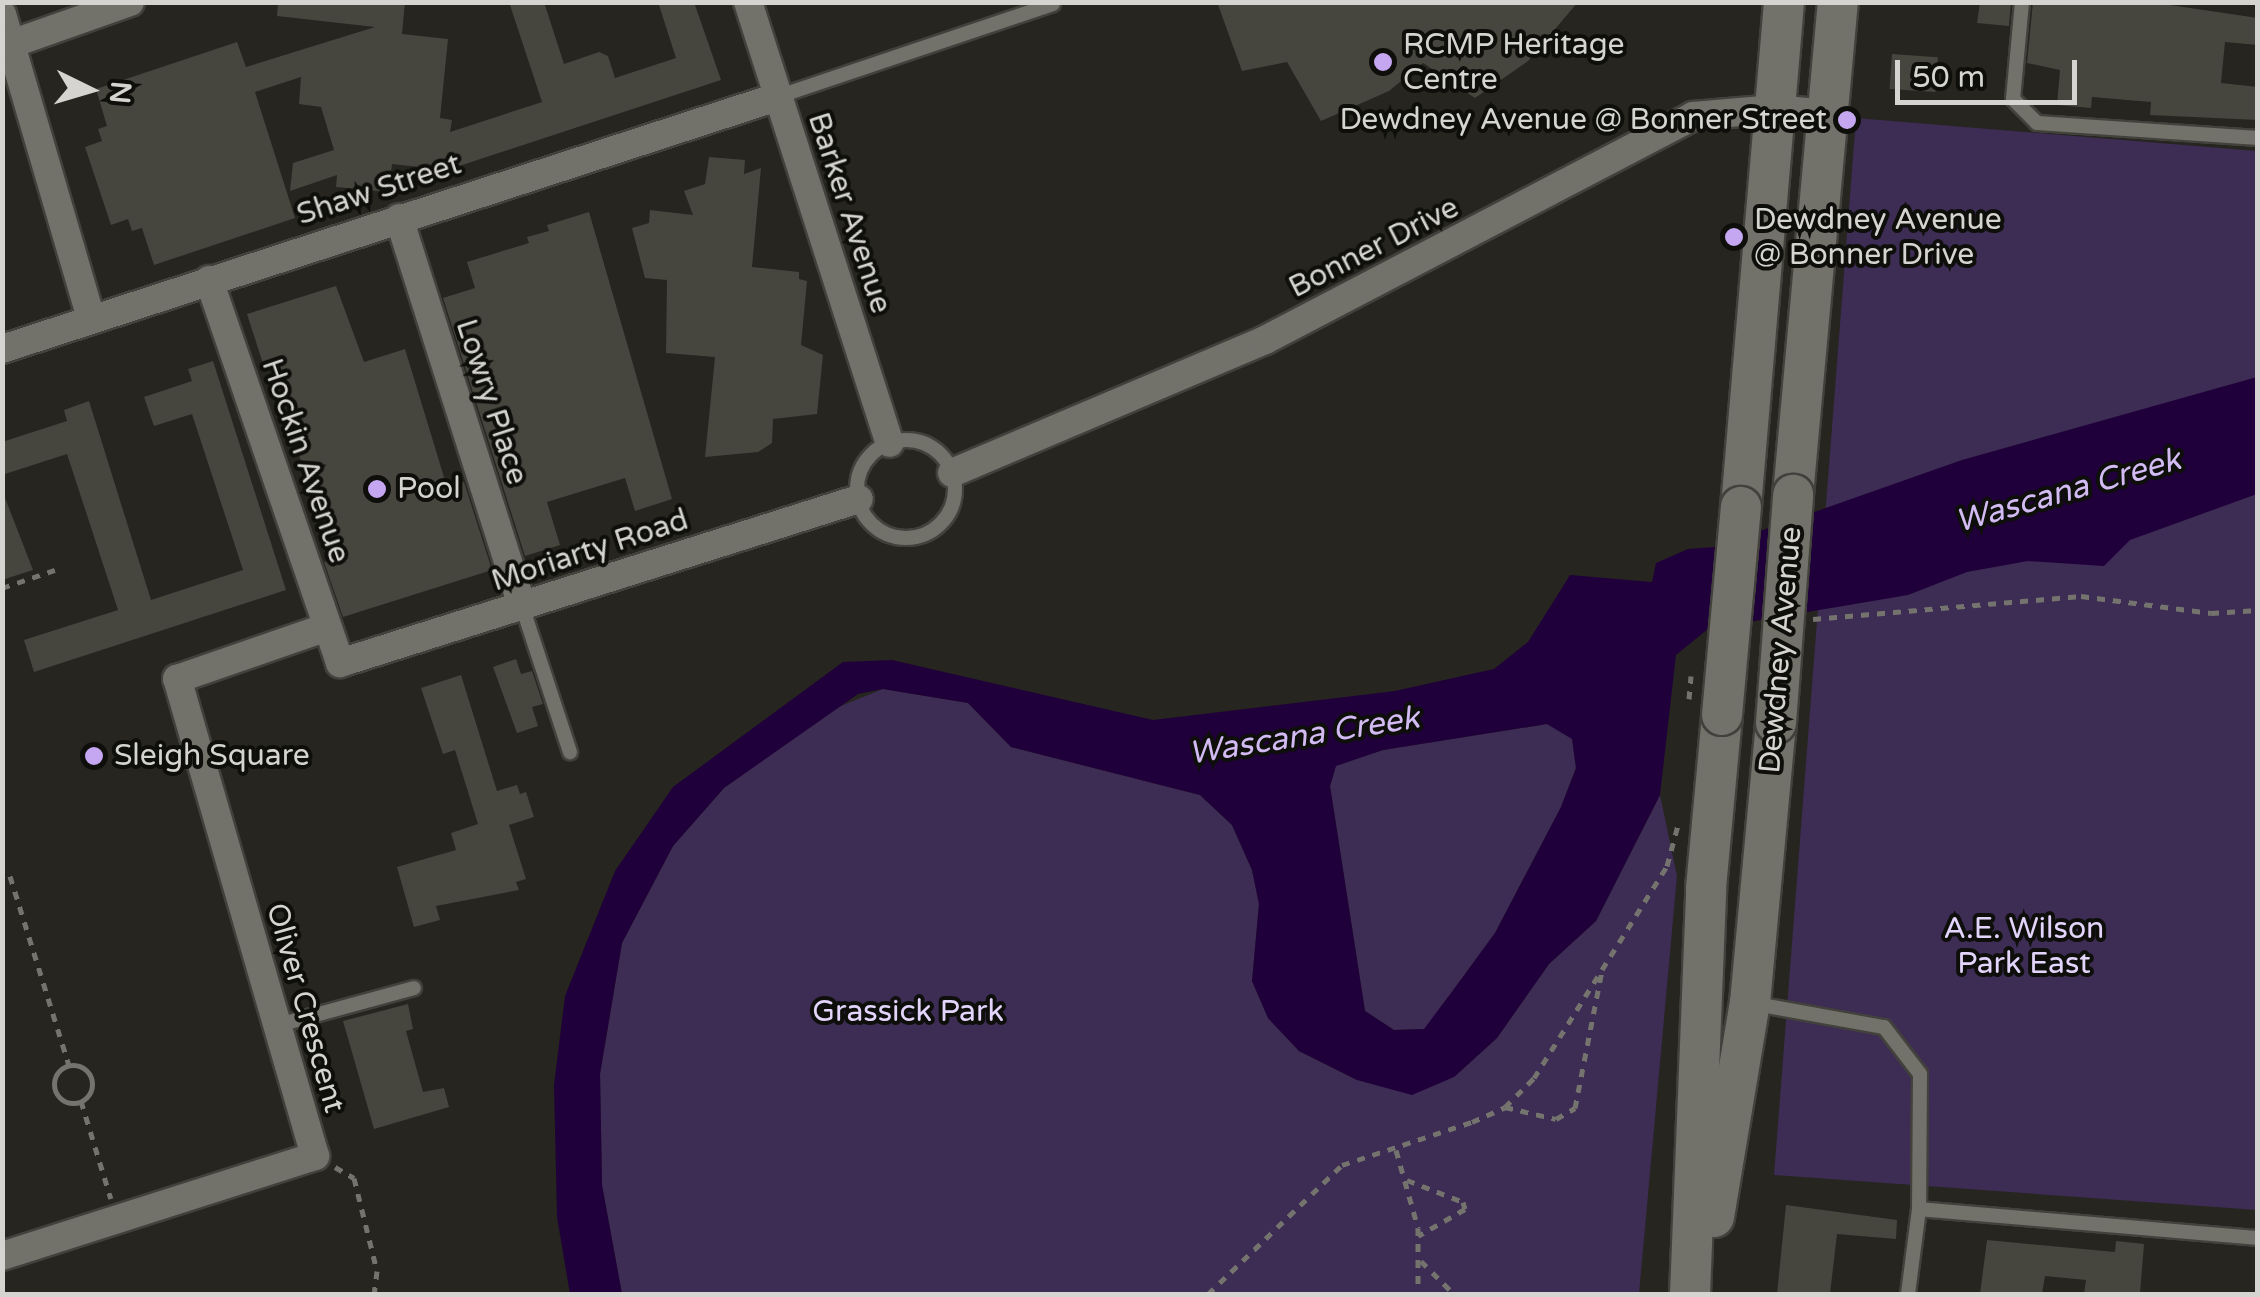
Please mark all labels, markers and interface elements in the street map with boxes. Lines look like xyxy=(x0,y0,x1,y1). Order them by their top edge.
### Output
place label: RCMP Heritage Centre xyxy=(1403,27,1625,98)
north arrow xyxy=(40,40,140,140)
scale bar xyxy=(1900,40,2082,102)
marker: RCMP Heritage Centre xyxy=(1372,51,1394,73)
text: 50 m xyxy=(1912,59,1985,96)
text: N xyxy=(102,80,138,105)
place label: Dewdney Avenue @ Bonner Street xyxy=(1339,102,1827,138)
street label: Barker Avenue xyxy=(800,108,898,318)
marker: Dewdney Avenue @ Bonner Street xyxy=(1836,109,1858,131)
street label: Shaw Street xyxy=(292,147,466,233)
street label: Bonner Drive xyxy=(1283,190,1465,306)
place label: Dewdney Avenue @ Bonner Drive xyxy=(1754,202,2002,272)
marker: Dewdney Avenue @ Bonner Drive xyxy=(1723,226,1745,248)
street label: Lowry Place xyxy=(447,315,535,489)
street label: Hockin Avenue xyxy=(253,354,357,568)
water label: Wascana Creek xyxy=(1951,440,2185,542)
place label: Pool xyxy=(397,471,461,507)
marker: Pool xyxy=(366,478,388,500)
street label: Moriarty Road xyxy=(487,502,693,600)
street label: Dewdney Avenue xyxy=(1752,525,1810,775)
water label: Wascana Creek xyxy=(1186,699,1422,773)
place label: Sleigh Square xyxy=(114,738,310,774)
marker: Sleigh Square xyxy=(83,745,105,767)
street label: Oliver Crescent xyxy=(258,899,352,1117)
park label: A.E. Wilson Park East xyxy=(1944,911,2104,982)
park label: Grassick Park xyxy=(812,994,1004,1030)

